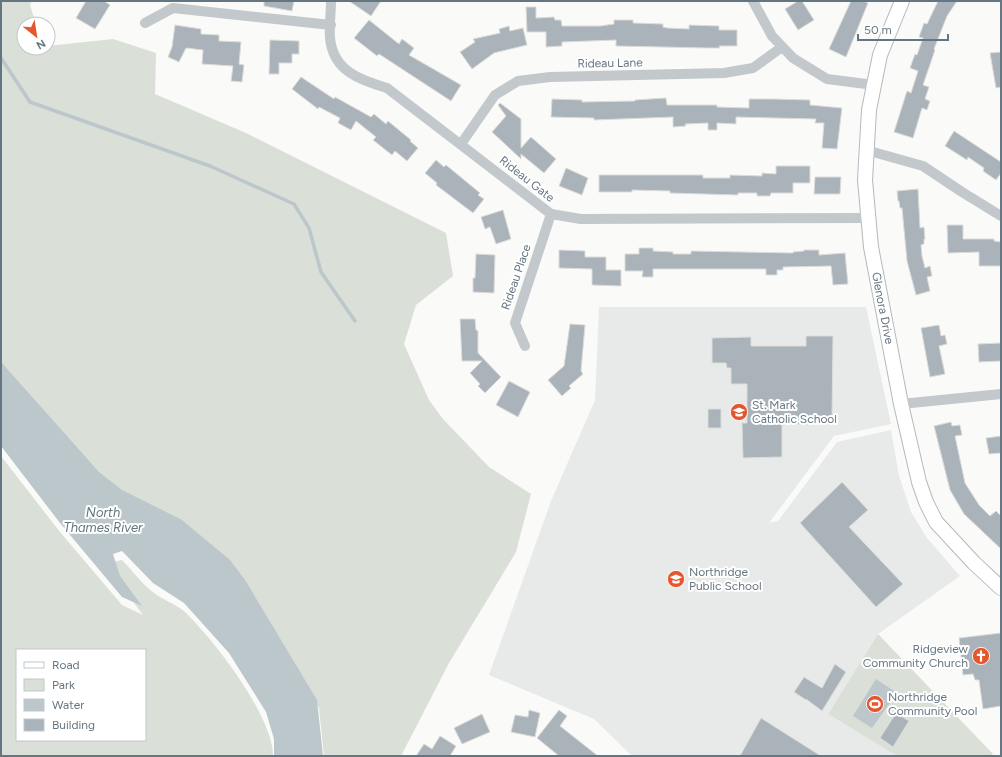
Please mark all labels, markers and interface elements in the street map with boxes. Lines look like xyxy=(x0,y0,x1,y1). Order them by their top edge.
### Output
north arrow xyxy=(16,16,56,56)
scale bar xyxy=(858,16,948,42)
text: 50 m xyxy=(864,23,892,37)
text: N xyxy=(34,36,48,52)
street label: Rideau Lane xyxy=(577,55,643,71)
street label: Rideau Gate xyxy=(497,153,558,205)
street label: Rideau Place xyxy=(498,242,534,312)
street label: Glenora Drive xyxy=(869,271,896,346)
place label: St. Mark Catholic School xyxy=(752,398,837,426)
school or university icon: St. Mark Catholic School xyxy=(729,402,749,422)
water label: North Thames River xyxy=(64,505,143,535)
place label: Northridge Public School xyxy=(689,565,762,593)
school or university icon: Northridge Public School xyxy=(666,569,686,589)
place label: Ridgeview Community Church xyxy=(863,642,969,670)
church icon: Ridgeview Community Church xyxy=(971,646,991,666)
legend xyxy=(16,649,146,741)
text: Road xyxy=(52,658,80,672)
text: Park xyxy=(52,678,75,692)
place label: Northridge Community Pool xyxy=(888,690,977,718)
sports icon: Northridge Community Pool xyxy=(865,694,885,714)
text: Water xyxy=(52,698,84,712)
text: Building xyxy=(52,718,95,732)

